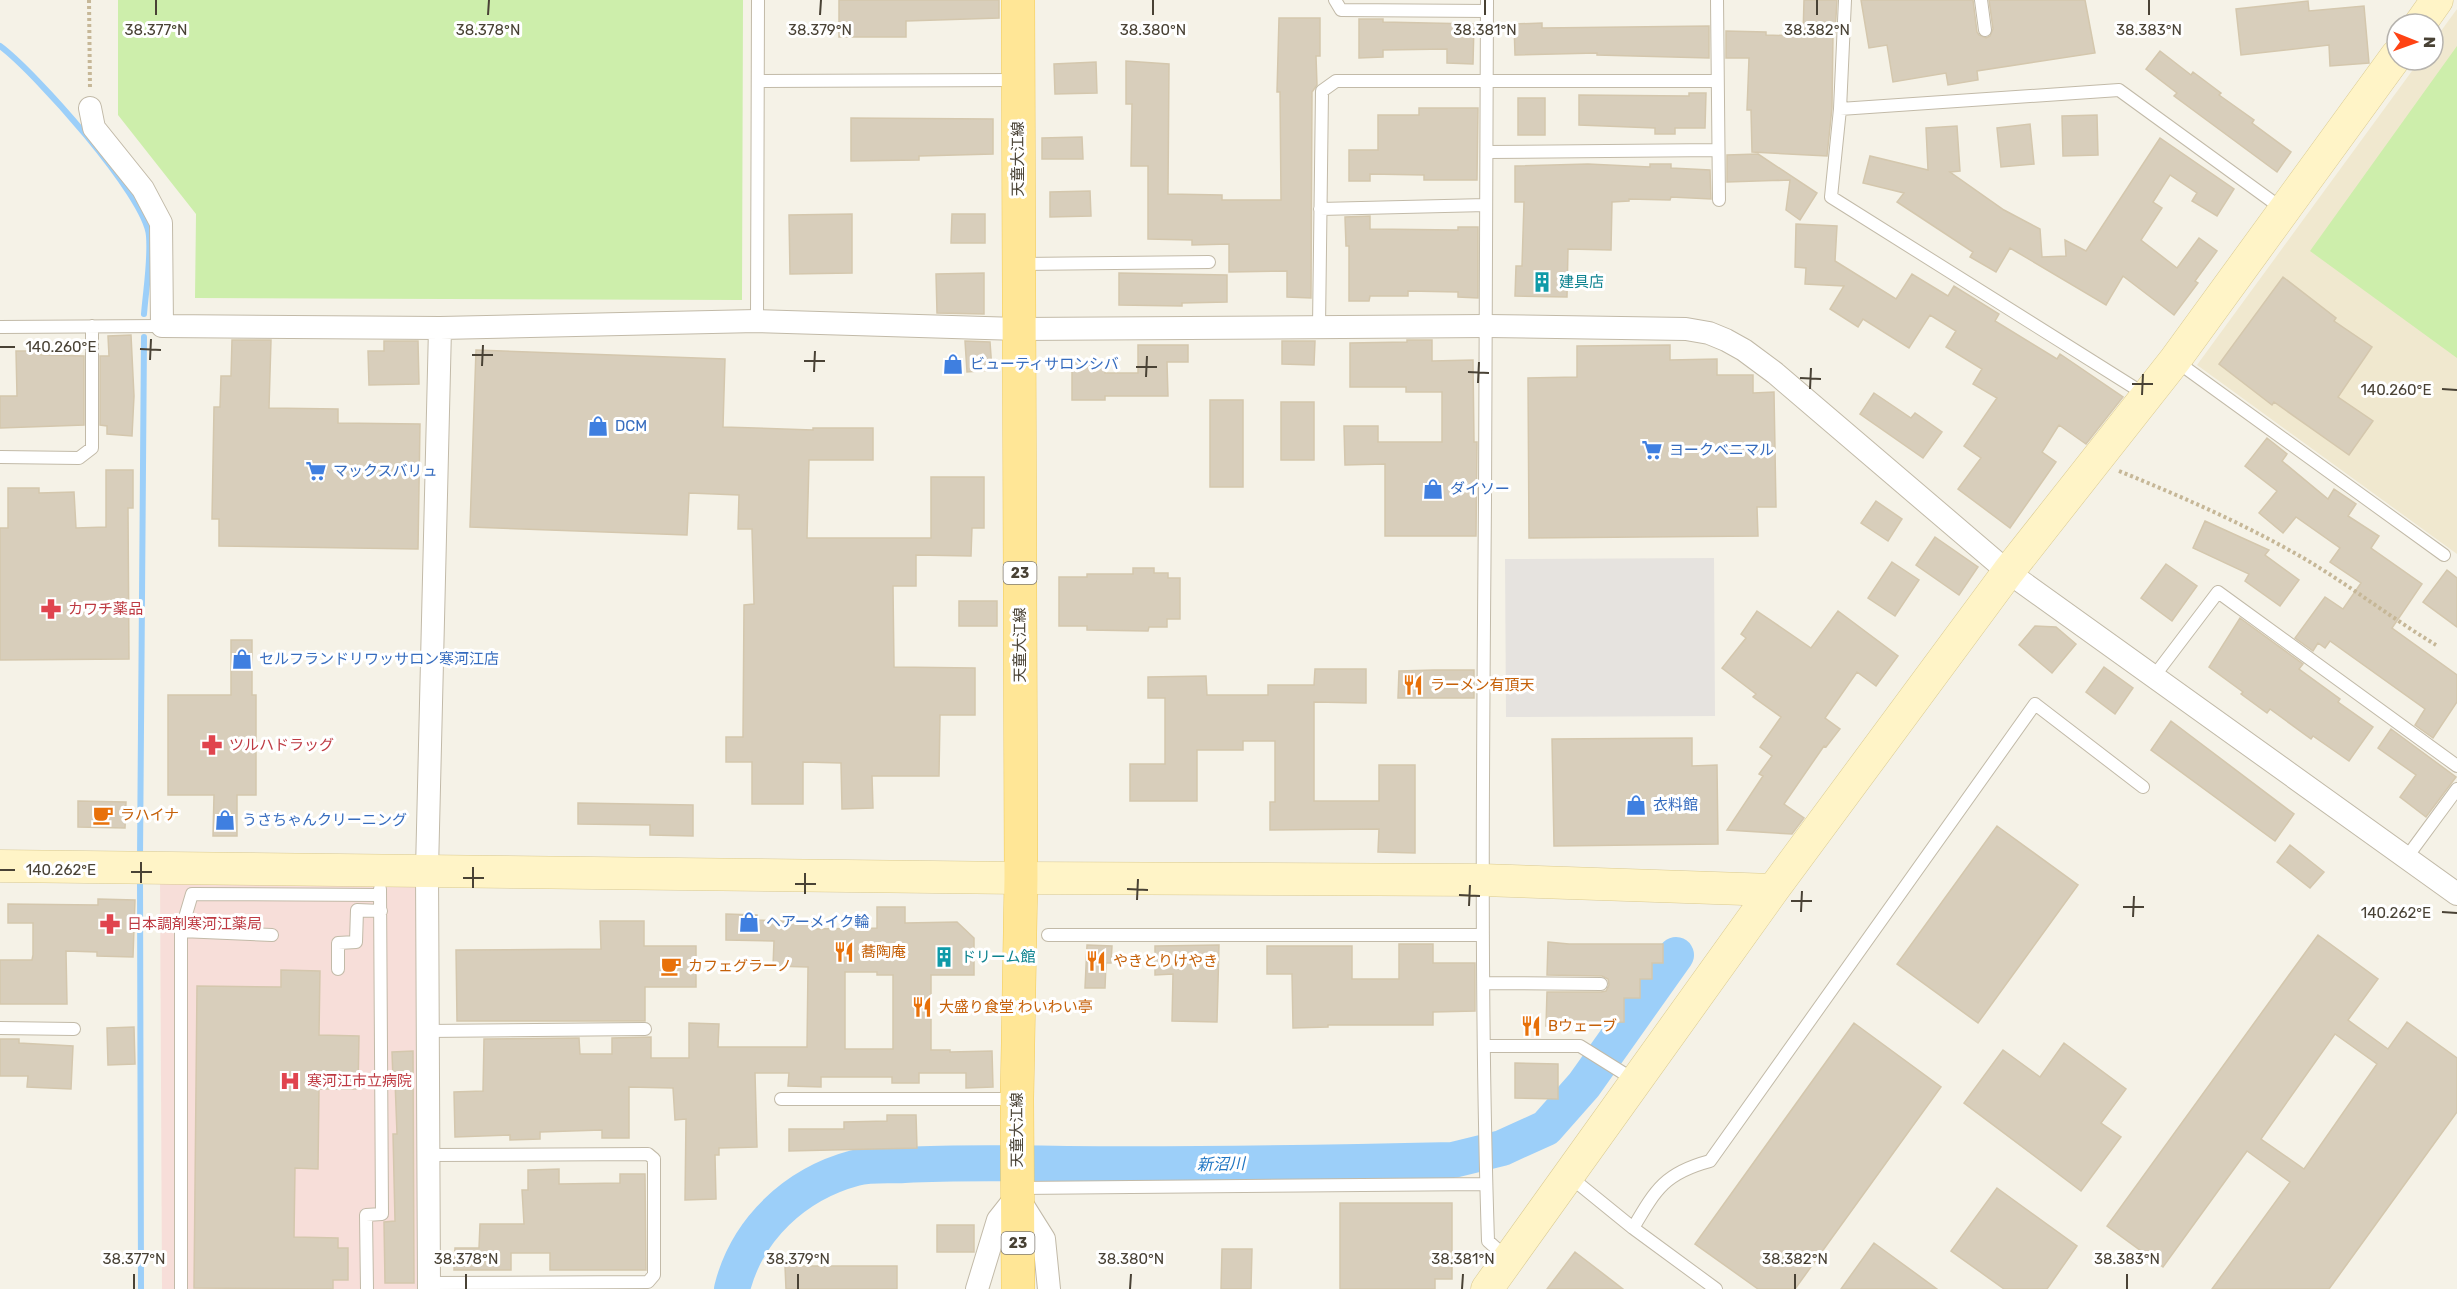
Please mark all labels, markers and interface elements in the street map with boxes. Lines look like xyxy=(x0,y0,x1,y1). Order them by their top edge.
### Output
north arrow xyxy=(2385,12,2445,72)
text: 38.377°N xyxy=(125,21,187,39)
text: 38.378°N xyxy=(456,21,520,39)
text: 38.379°N xyxy=(788,21,852,39)
text: 38.380°N xyxy=(1120,21,1186,39)
text: 38.381°N xyxy=(1453,21,1517,39)
text: 38.382°N xyxy=(1784,21,1850,39)
text: 38.383°N xyxy=(2116,21,2182,39)
text: N xyxy=(2420,36,2439,48)
street label: 天童大江線 xyxy=(1009,121,1027,197)
building icon: 建具店 xyxy=(1530,270,1554,294)
place label: 建具店 xyxy=(1559,273,1604,291)
text: 140.260°E xyxy=(25,338,97,356)
shop icon: ビューティサロンシバ xyxy=(941,352,965,376)
place label: ビューティサロンシバ xyxy=(970,355,1119,373)
text: 140.260°E xyxy=(2360,381,2432,399)
shop icon: DCM xyxy=(586,414,610,438)
place label: DCM xyxy=(615,417,647,435)
supermarket icon: ヨークベニマル xyxy=(1640,438,1664,462)
place label: ヨークベニマル xyxy=(1669,441,1774,459)
supermarket icon: マックスバリュ xyxy=(304,459,328,483)
place label: マックスバリュ xyxy=(333,462,438,480)
shop icon: ダイソー xyxy=(1421,477,1445,501)
place label: ダイソー xyxy=(1450,480,1510,498)
road number: 23 xyxy=(1004,562,1036,584)
pharmacy icon: カワチ薬品 xyxy=(39,597,63,621)
place label: カワチ薬品 xyxy=(68,600,143,618)
street label: 天童大江線 xyxy=(1011,607,1029,683)
shop icon: セルフランドリワッサロン寒河江店 xyxy=(230,647,254,671)
place label: セルフランドリワッサロン寒河江店 xyxy=(259,650,499,668)
restaurant icon: ラーメン有頂天 xyxy=(1401,673,1425,697)
place label: ラーメン有頂天 xyxy=(1430,676,1534,694)
pharmacy icon: ツルハドラッグ xyxy=(200,733,224,757)
place label: ツルハドラッグ xyxy=(229,736,334,754)
shop icon: 衣料館 xyxy=(1624,793,1648,817)
place label: 衣料館 xyxy=(1653,796,1698,814)
cafe icon: ラハイナ xyxy=(91,803,115,827)
place label: ラハイナ xyxy=(120,806,179,824)
shop icon: うさちゃんクリーニング xyxy=(213,808,237,832)
place label: うさちゃんクリーニング xyxy=(242,811,407,829)
text: 140.262°E xyxy=(26,861,96,879)
text: 140.262°E xyxy=(2361,904,2431,922)
shop icon: ヘアーメイク輪 xyxy=(737,910,761,934)
pharmacy icon: 日本調剤寒河江薬局 xyxy=(98,912,122,936)
place label: ヘアーメイク輪 xyxy=(766,913,869,931)
place label: 日本調剤寒河江薬局 xyxy=(127,915,262,933)
restaurant icon: 蕎陶庵 xyxy=(832,940,856,964)
place label: 蕎陶庵 xyxy=(861,943,906,961)
building icon: ドリーム館 xyxy=(932,945,956,969)
place label: ドリーム館 xyxy=(961,948,1036,966)
restaurant icon: やきとりけやき xyxy=(1084,949,1108,973)
place label: やきとりけやき xyxy=(1113,952,1218,970)
cafe icon: カフェグラーノ xyxy=(659,954,683,978)
place label: カフェグラーノ xyxy=(688,957,792,975)
restaurant icon: 大盛り食堂 わいわい亭 xyxy=(910,995,934,1019)
place label: 大盛り食堂 わいわい亭 xyxy=(939,998,1093,1016)
restaurant icon: Bウェーブ xyxy=(1519,1014,1543,1038)
place label: Bウェーブ xyxy=(1548,1017,1617,1035)
hospital icon: 寒河江市立病院 xyxy=(278,1069,302,1093)
place label: 寒河江市立病院 xyxy=(307,1072,412,1090)
street label: 天童大江線 xyxy=(1008,1092,1026,1168)
water label: 新沼川 xyxy=(1197,1154,1247,1174)
road number: 23 xyxy=(1002,1232,1034,1254)
text: 38.377°N xyxy=(103,1250,165,1268)
text: 38.378°N xyxy=(434,1250,498,1268)
text: 38.379°N xyxy=(766,1250,830,1268)
text: 38.380°N xyxy=(1098,1250,1164,1268)
text: 38.381°N xyxy=(1431,1250,1495,1268)
text: 38.382°N xyxy=(1762,1250,1828,1268)
text: 38.383°N xyxy=(2094,1250,2160,1268)

